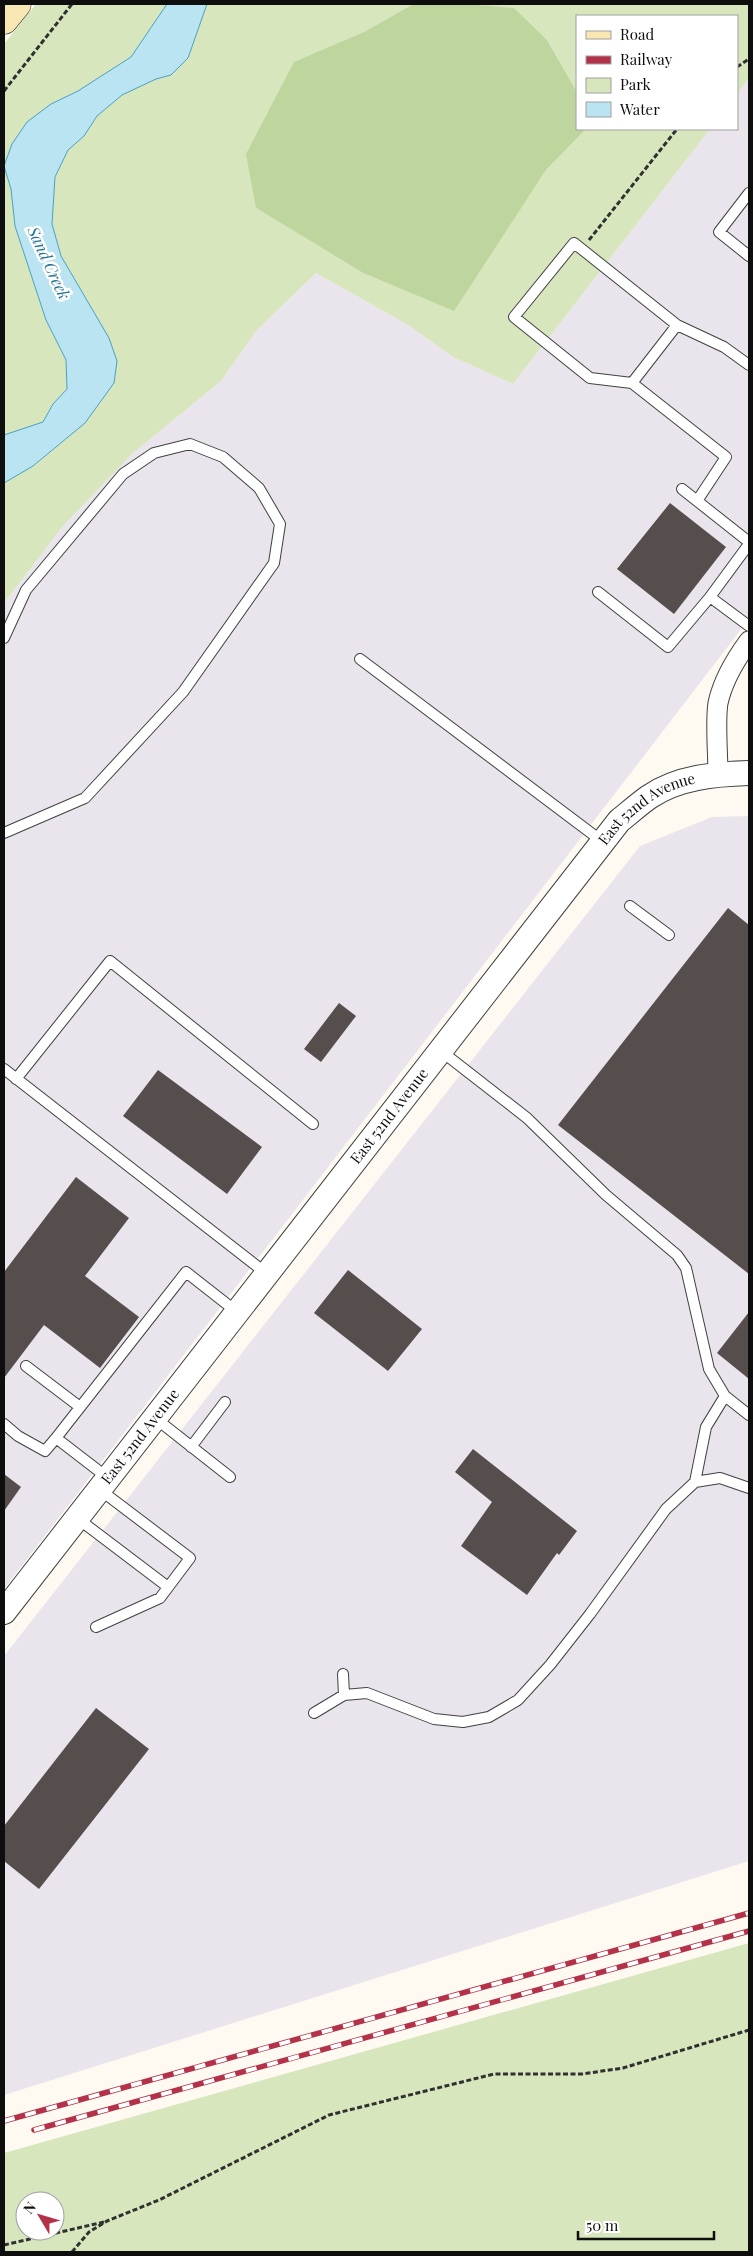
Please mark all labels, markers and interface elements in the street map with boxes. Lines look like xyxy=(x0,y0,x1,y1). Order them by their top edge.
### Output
legend xyxy=(576,15,738,130)
text: Road xyxy=(620,24,654,44)
text: Railway xyxy=(620,49,673,69)
text: Park xyxy=(620,74,652,94)
text: Water xyxy=(619,99,660,119)
water label: Sand Creek xyxy=(23,222,76,303)
street label: East 52nd Avenue xyxy=(593,768,697,849)
street label: East 52nd Avenue xyxy=(345,1064,432,1168)
street label: East 52nd Avenue xyxy=(96,1384,183,1488)
north arrow xyxy=(15,2191,65,2241)
text: N xyxy=(19,2198,40,2218)
scale bar xyxy=(578,2208,714,2240)
text: 50 m xyxy=(586,2215,619,2235)

